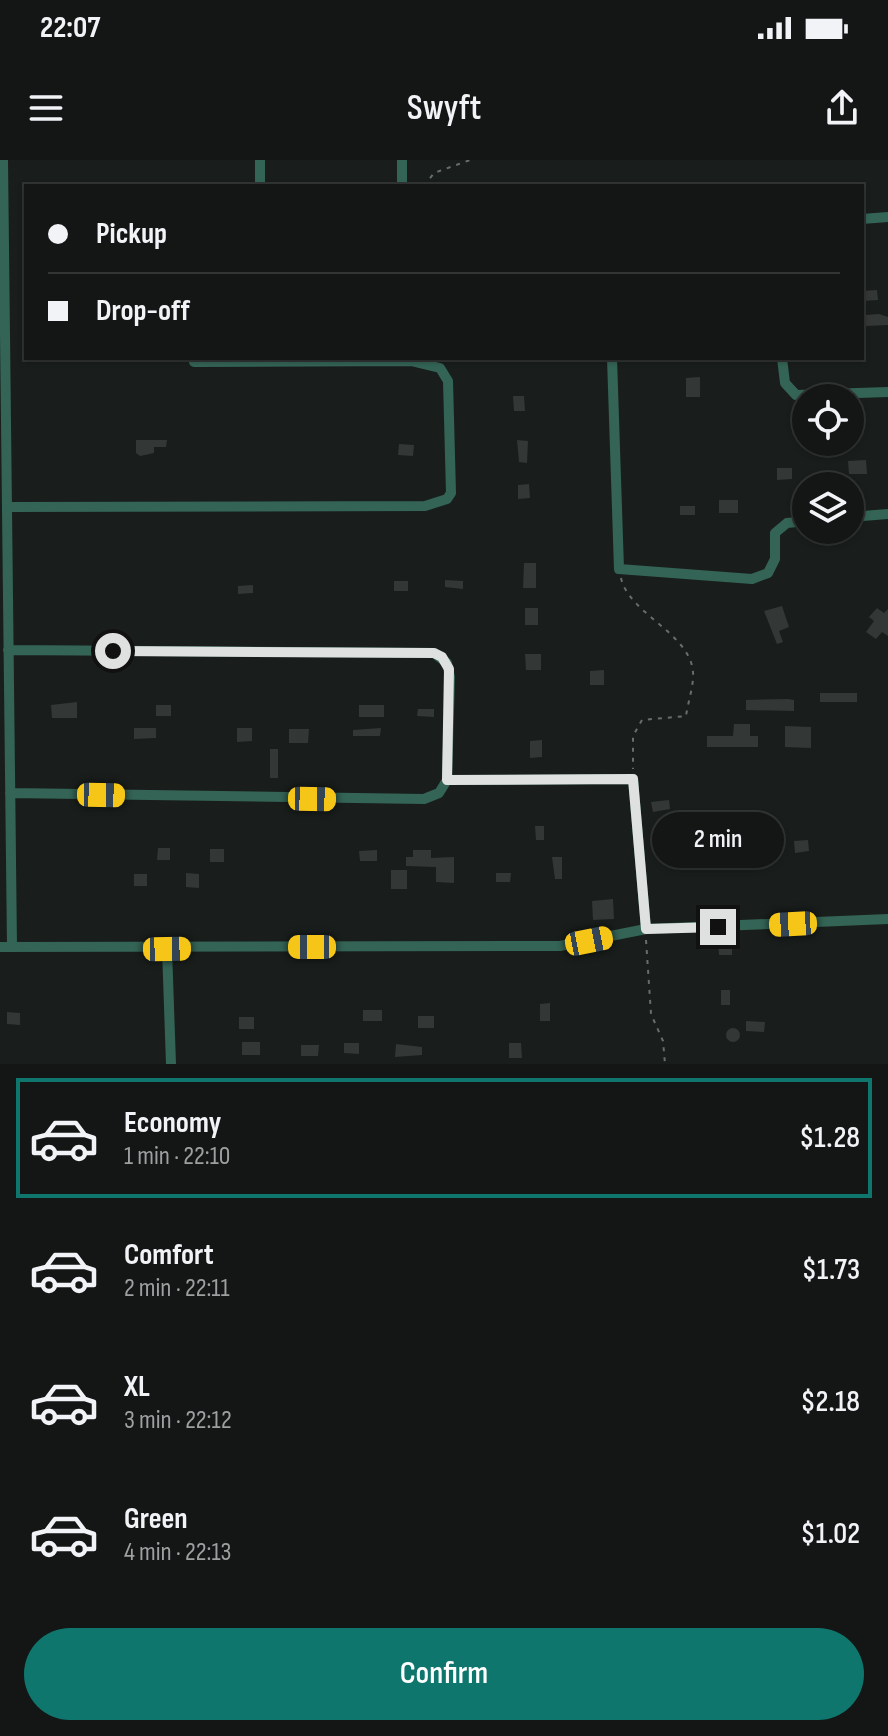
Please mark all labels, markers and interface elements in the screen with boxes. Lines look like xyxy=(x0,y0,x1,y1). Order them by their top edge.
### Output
text: 22:07 xyxy=(40,10,100,46)
icon: menu xyxy=(24,86,68,130)
icon: share xyxy=(820,86,864,130)
text: Swyft xyxy=(407,87,481,130)
text: Pickup xyxy=(96,216,167,252)
text: Drop-off xyxy=(96,293,190,329)
map controls xyxy=(792,384,864,544)
button: locate xyxy=(792,384,864,456)
button: layers xyxy=(792,472,864,544)
route start xyxy=(95,633,131,669)
car xyxy=(77,783,125,807)
car xyxy=(288,787,336,811)
callout: 2 min xyxy=(652,811,784,867)
text: 2 min xyxy=(694,824,742,855)
route end xyxy=(700,909,736,945)
car xyxy=(768,911,818,937)
car xyxy=(563,925,615,957)
car xyxy=(288,935,336,959)
car xyxy=(143,937,191,961)
icon: car xyxy=(28,1102,100,1174)
text: Economy xyxy=(124,1105,221,1141)
text: $1.28 xyxy=(799,1120,860,1156)
text: 1 min · 22:10 xyxy=(124,1141,230,1172)
icon: car xyxy=(28,1234,100,1306)
text: Comfort xyxy=(124,1237,214,1273)
text: $1.73 xyxy=(802,1252,860,1288)
text: 2 min · 22:11 xyxy=(124,1273,230,1304)
icon: car xyxy=(28,1366,100,1438)
text: XL xyxy=(124,1369,150,1405)
text: $2.18 xyxy=(800,1384,860,1420)
text: 3 min · 22:12 xyxy=(124,1405,232,1436)
icon: car xyxy=(28,1498,100,1570)
text: Green xyxy=(124,1501,188,1537)
text: $1.02 xyxy=(801,1516,860,1552)
text: 4 min · 22:13 xyxy=(124,1537,231,1568)
button: Confirm xyxy=(24,1628,864,1720)

